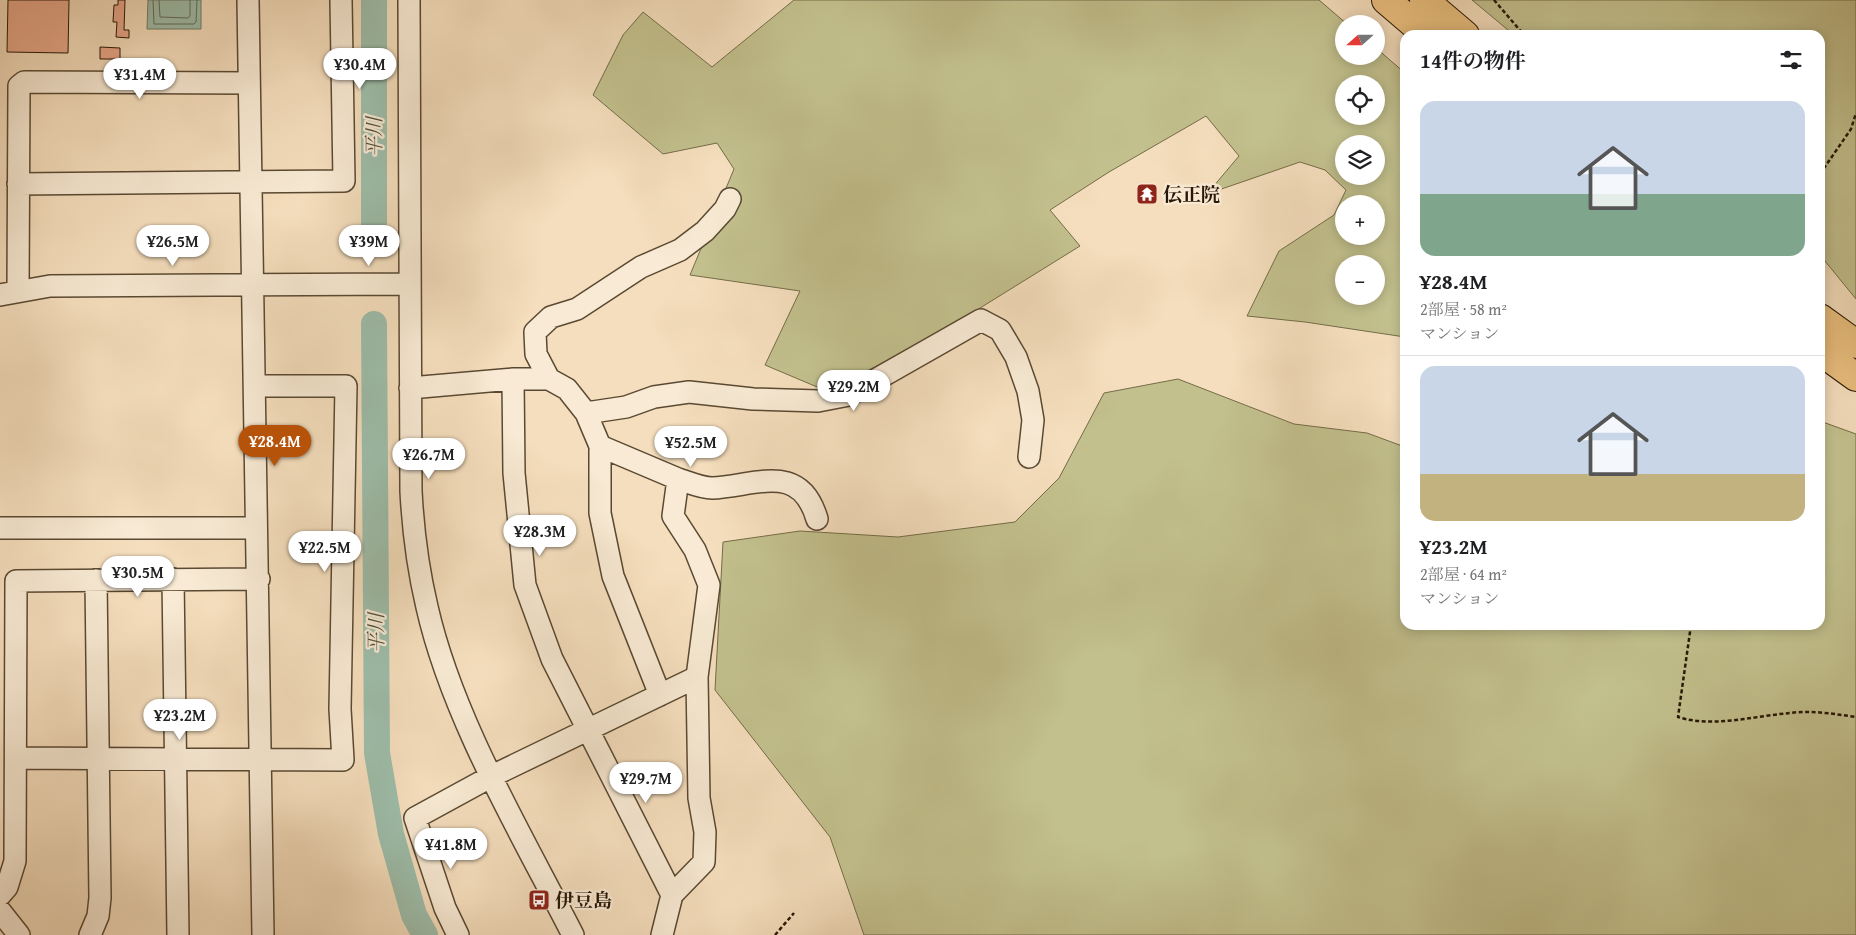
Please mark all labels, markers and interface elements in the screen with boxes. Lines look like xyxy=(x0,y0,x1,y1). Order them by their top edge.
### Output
north arrow xyxy=(1335,15,1385,65)
map controls xyxy=(1335,15,1385,305)
text: 14件の物件 xyxy=(1420,45,1526,76)
icon: filters xyxy=(1777,46,1805,74)
pin: ¥30.4M xyxy=(319,48,401,90)
text: ¥30.4M xyxy=(334,52,386,76)
pin: ¥31.4M xyxy=(99,58,181,100)
text: ¥31.4M xyxy=(114,62,166,86)
button: locate xyxy=(1335,75,1385,125)
water label: 平川 xyxy=(359,115,388,157)
icon: home xyxy=(1568,133,1658,223)
button: layers xyxy=(1335,135,1385,185)
place label: 伝正院 xyxy=(1163,180,1220,208)
temple icon: 伝正院 xyxy=(1135,182,1159,206)
button: + xyxy=(1335,195,1385,245)
pin: ¥26.5M xyxy=(132,224,214,267)
pin: ¥39M xyxy=(339,224,399,267)
text: ¥26.5M xyxy=(147,229,199,253)
text: ¥39M xyxy=(350,229,388,253)
button: − xyxy=(1335,255,1385,305)
text: ¥28.4M xyxy=(1420,266,1488,297)
text: 2部屋 · 58 m² xyxy=(1420,297,1507,321)
text: マンション xyxy=(1420,321,1499,345)
pin: ¥29.2M xyxy=(813,370,895,412)
text: ¥29.2M xyxy=(828,374,880,398)
icon: home xyxy=(1568,399,1658,489)
pin: ¥28.4M xyxy=(234,424,316,467)
pin: ¥52.5M xyxy=(650,426,732,468)
text: ¥28.4M xyxy=(249,429,301,453)
text: ¥52.5M xyxy=(665,430,717,454)
pin: ¥26.7M xyxy=(388,438,470,480)
text: ¥26.7M xyxy=(403,442,455,466)
pin: ¥28.3M xyxy=(499,514,581,557)
text: ¥28.3M xyxy=(514,519,566,543)
pin: ¥22.5M xyxy=(284,530,366,573)
text: ¥23.2M xyxy=(1420,531,1488,562)
text: ¥22.5M xyxy=(299,535,351,559)
pin: ¥30.5M xyxy=(97,556,179,598)
text: ¥30.5M xyxy=(112,560,164,584)
text: 2部屋 · 64 m² xyxy=(1420,562,1507,586)
text: マンション xyxy=(1420,586,1499,610)
water label: 平川 xyxy=(361,611,390,653)
pin: ¥23.2M xyxy=(139,698,221,741)
text: ¥23.2M xyxy=(154,703,206,727)
pin: ¥29.7M xyxy=(605,762,687,804)
text: ¥29.7M xyxy=(620,766,672,790)
pin: ¥41.8M xyxy=(410,828,492,870)
text: ¥41.8M xyxy=(425,832,477,856)
place label: 伊豆島 xyxy=(555,886,612,914)
bus stop icon: 伊豆島 xyxy=(527,888,551,912)

